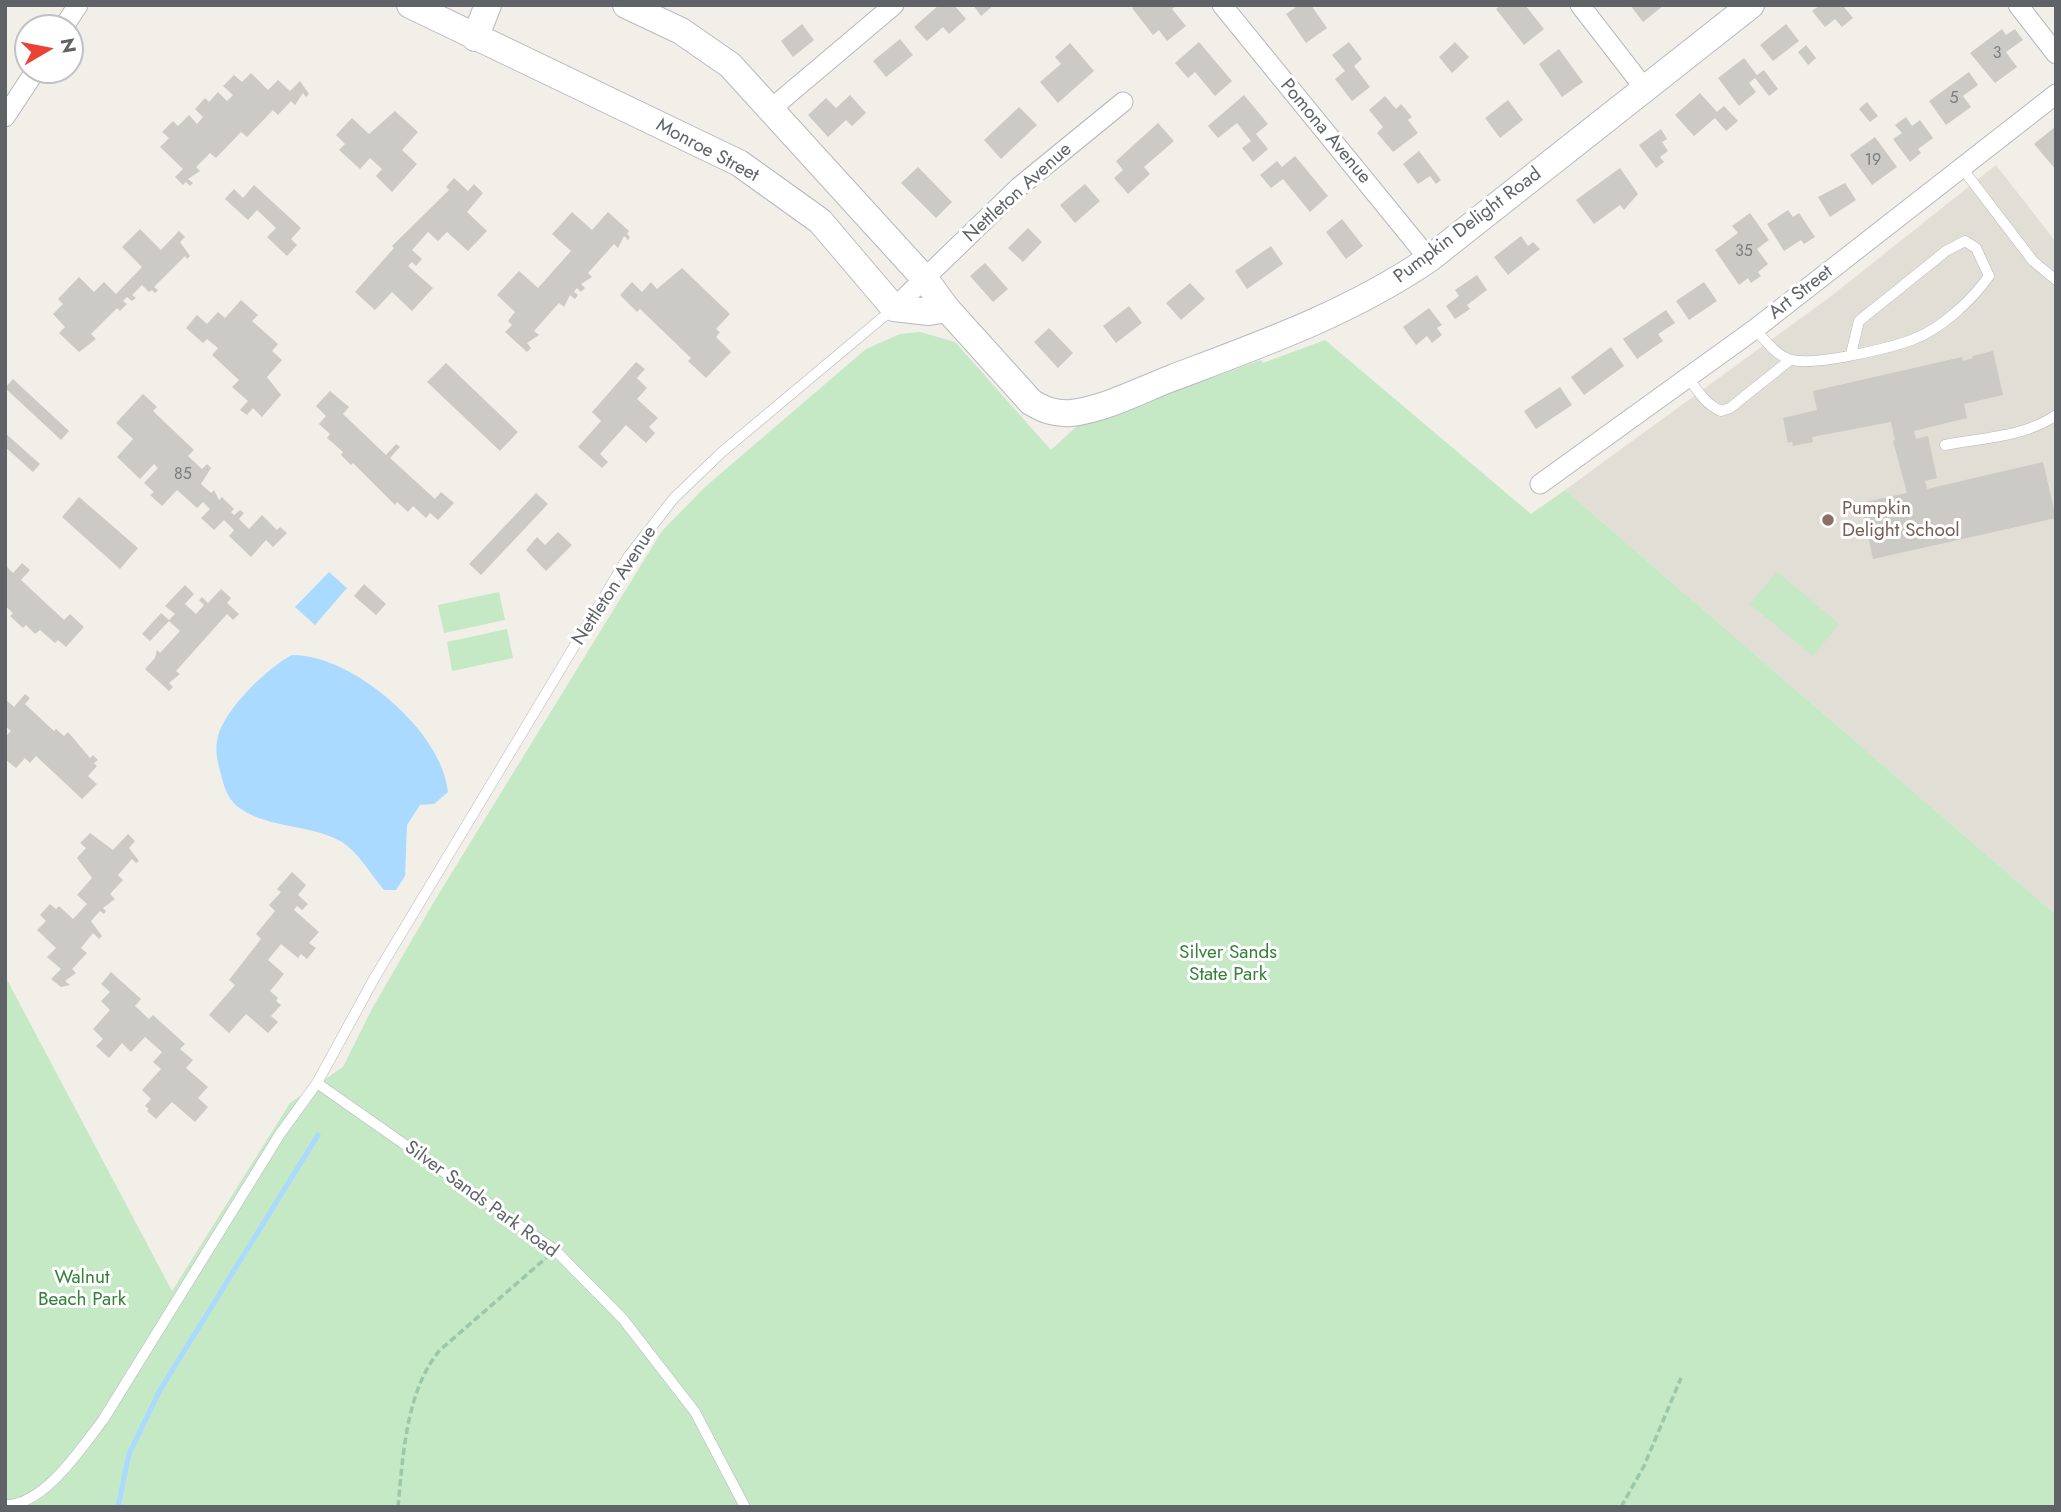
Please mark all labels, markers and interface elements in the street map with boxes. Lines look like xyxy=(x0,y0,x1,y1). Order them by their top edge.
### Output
north arrow xyxy=(14,14,84,84)
text: N xyxy=(54,36,83,55)
house number: 3 xyxy=(1993,44,2001,64)
street label: Pomona Avenue xyxy=(1275,75,1375,189)
house number: 5 xyxy=(1949,89,1959,109)
street label: Monroe Street xyxy=(652,114,762,188)
street label: Nettleton Avenue xyxy=(959,138,1077,248)
house number: 19 xyxy=(1865,151,1881,171)
street label: Pumpkin Delight Road xyxy=(1390,163,1546,289)
house number: 35 xyxy=(1735,242,1753,262)
street label: Art Street xyxy=(1765,261,1837,325)
house number: 85 xyxy=(174,465,192,485)
place label: Pumpkin Delight School xyxy=(1842,498,1960,542)
marker: Pumpkin Delight School xyxy=(1820,512,1836,528)
street label: Nettleton Avenue xyxy=(568,522,662,650)
park label: Silver Sands State Park xyxy=(1179,942,1277,986)
street label: Silver Sands Park Road xyxy=(400,1137,562,1263)
park label: Walnut Beach Park xyxy=(38,1267,126,1311)

